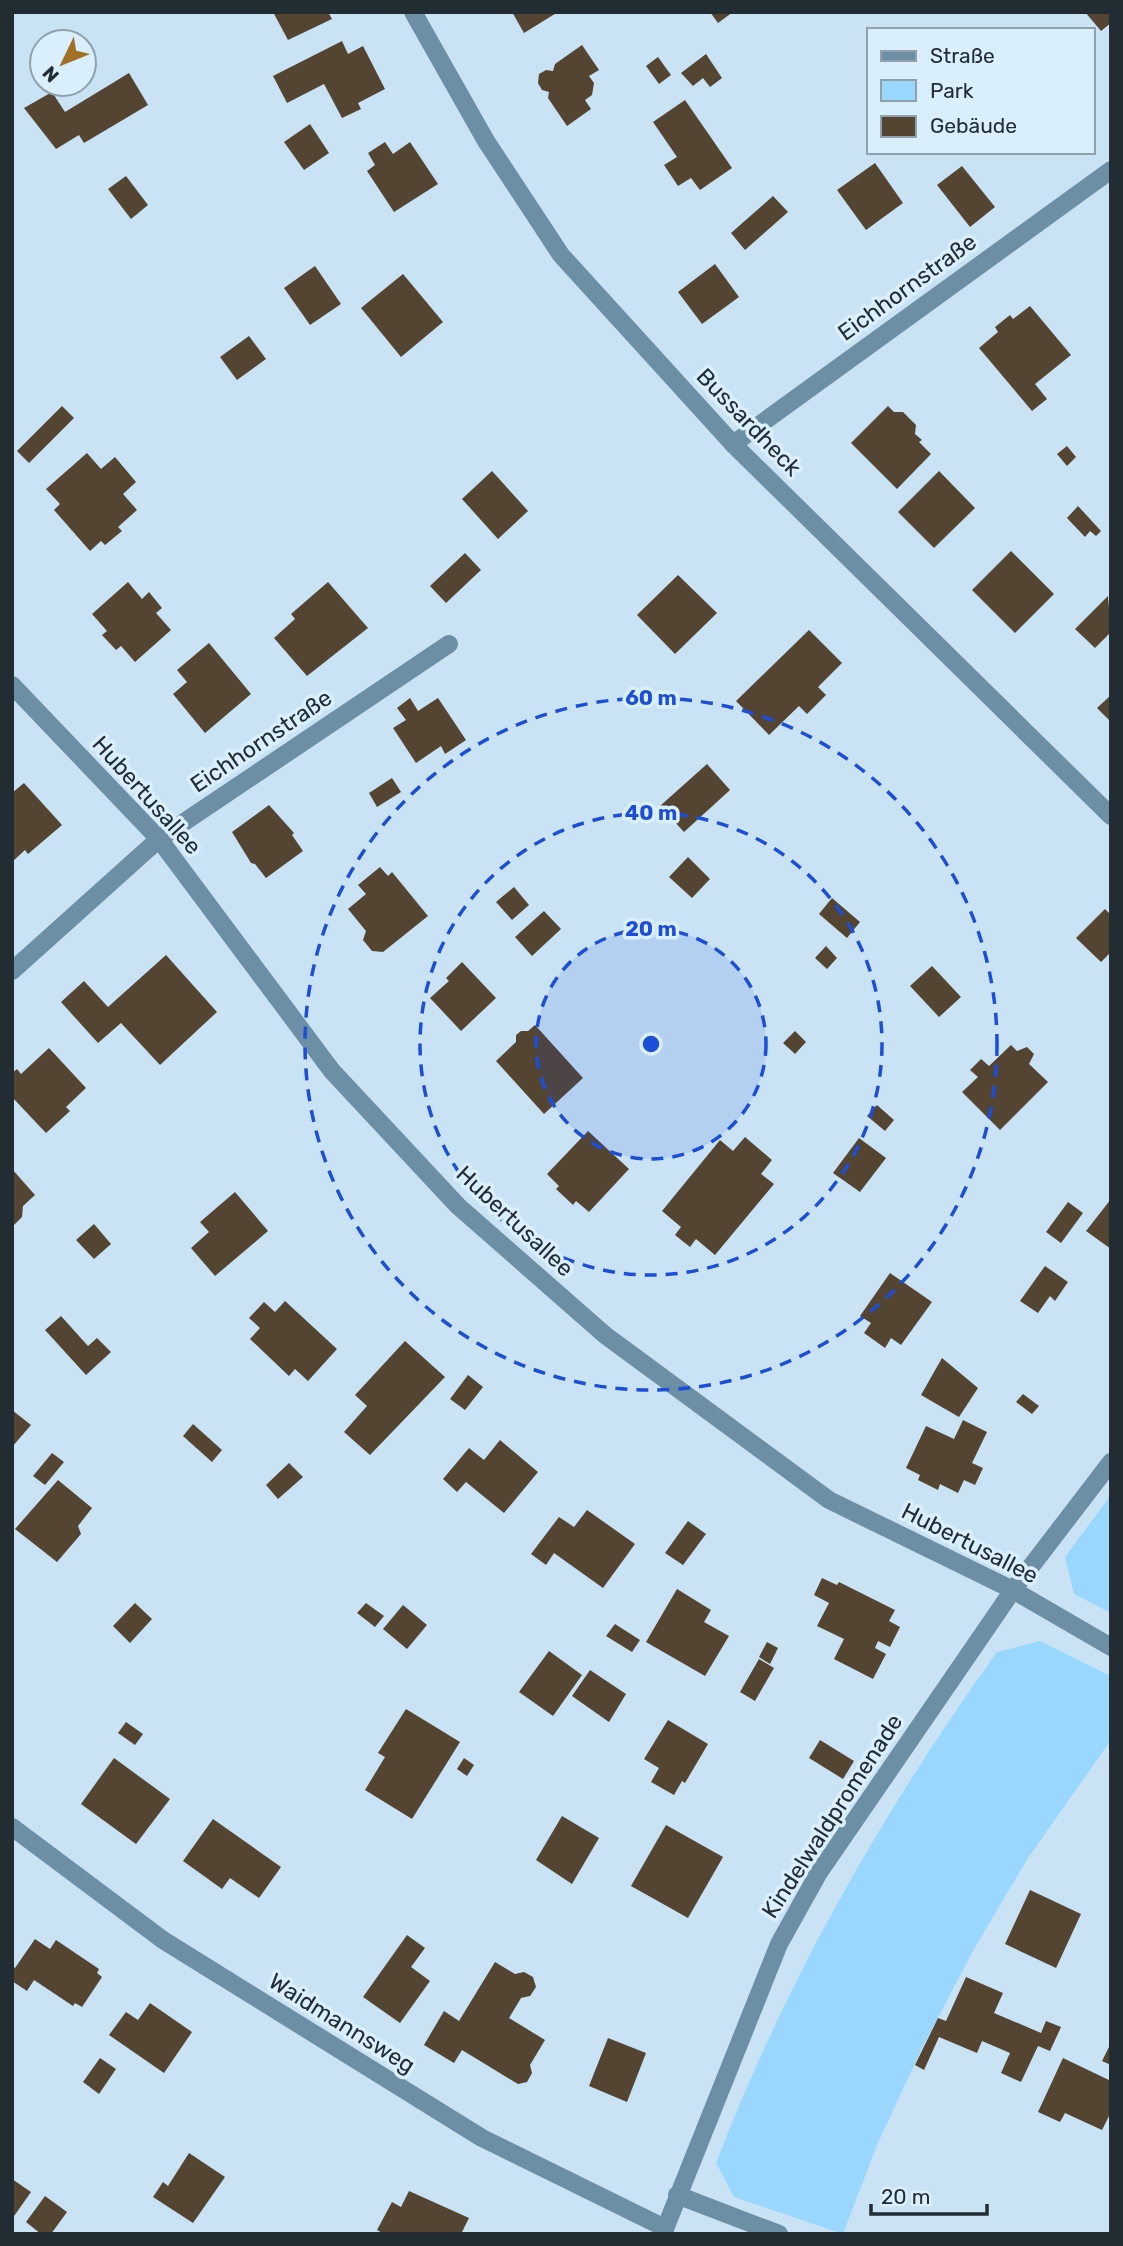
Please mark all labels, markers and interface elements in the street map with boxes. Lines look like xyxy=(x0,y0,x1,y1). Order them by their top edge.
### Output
north arrow xyxy=(28,28,98,98)
legend xyxy=(867,28,1095,154)
text: Straße xyxy=(930,43,995,68)
text: N xyxy=(38,61,64,87)
text: Park xyxy=(930,78,974,103)
text: Gebäude xyxy=(930,113,1017,138)
street label: Eichhornstraße xyxy=(832,227,982,347)
street label: Bussardheck xyxy=(691,362,807,482)
street label: Eichhornstraße xyxy=(185,683,337,799)
text: 60 m xyxy=(625,685,677,710)
street label: Hubertusallee xyxy=(86,730,208,860)
text: 40 m xyxy=(625,800,677,825)
text: 20 m xyxy=(625,916,677,941)
centre of rings xyxy=(639,1032,663,1056)
street label: Hubertusallee xyxy=(451,1160,579,1282)
street label: Hubertusallee xyxy=(897,1497,1043,1589)
street label: Kindelwaldpromenade xyxy=(756,1709,908,1923)
street label: Waidmannsweg xyxy=(264,1967,420,2079)
scale bar xyxy=(871,2172,986,2216)
text: 20 m xyxy=(881,2184,930,2209)

